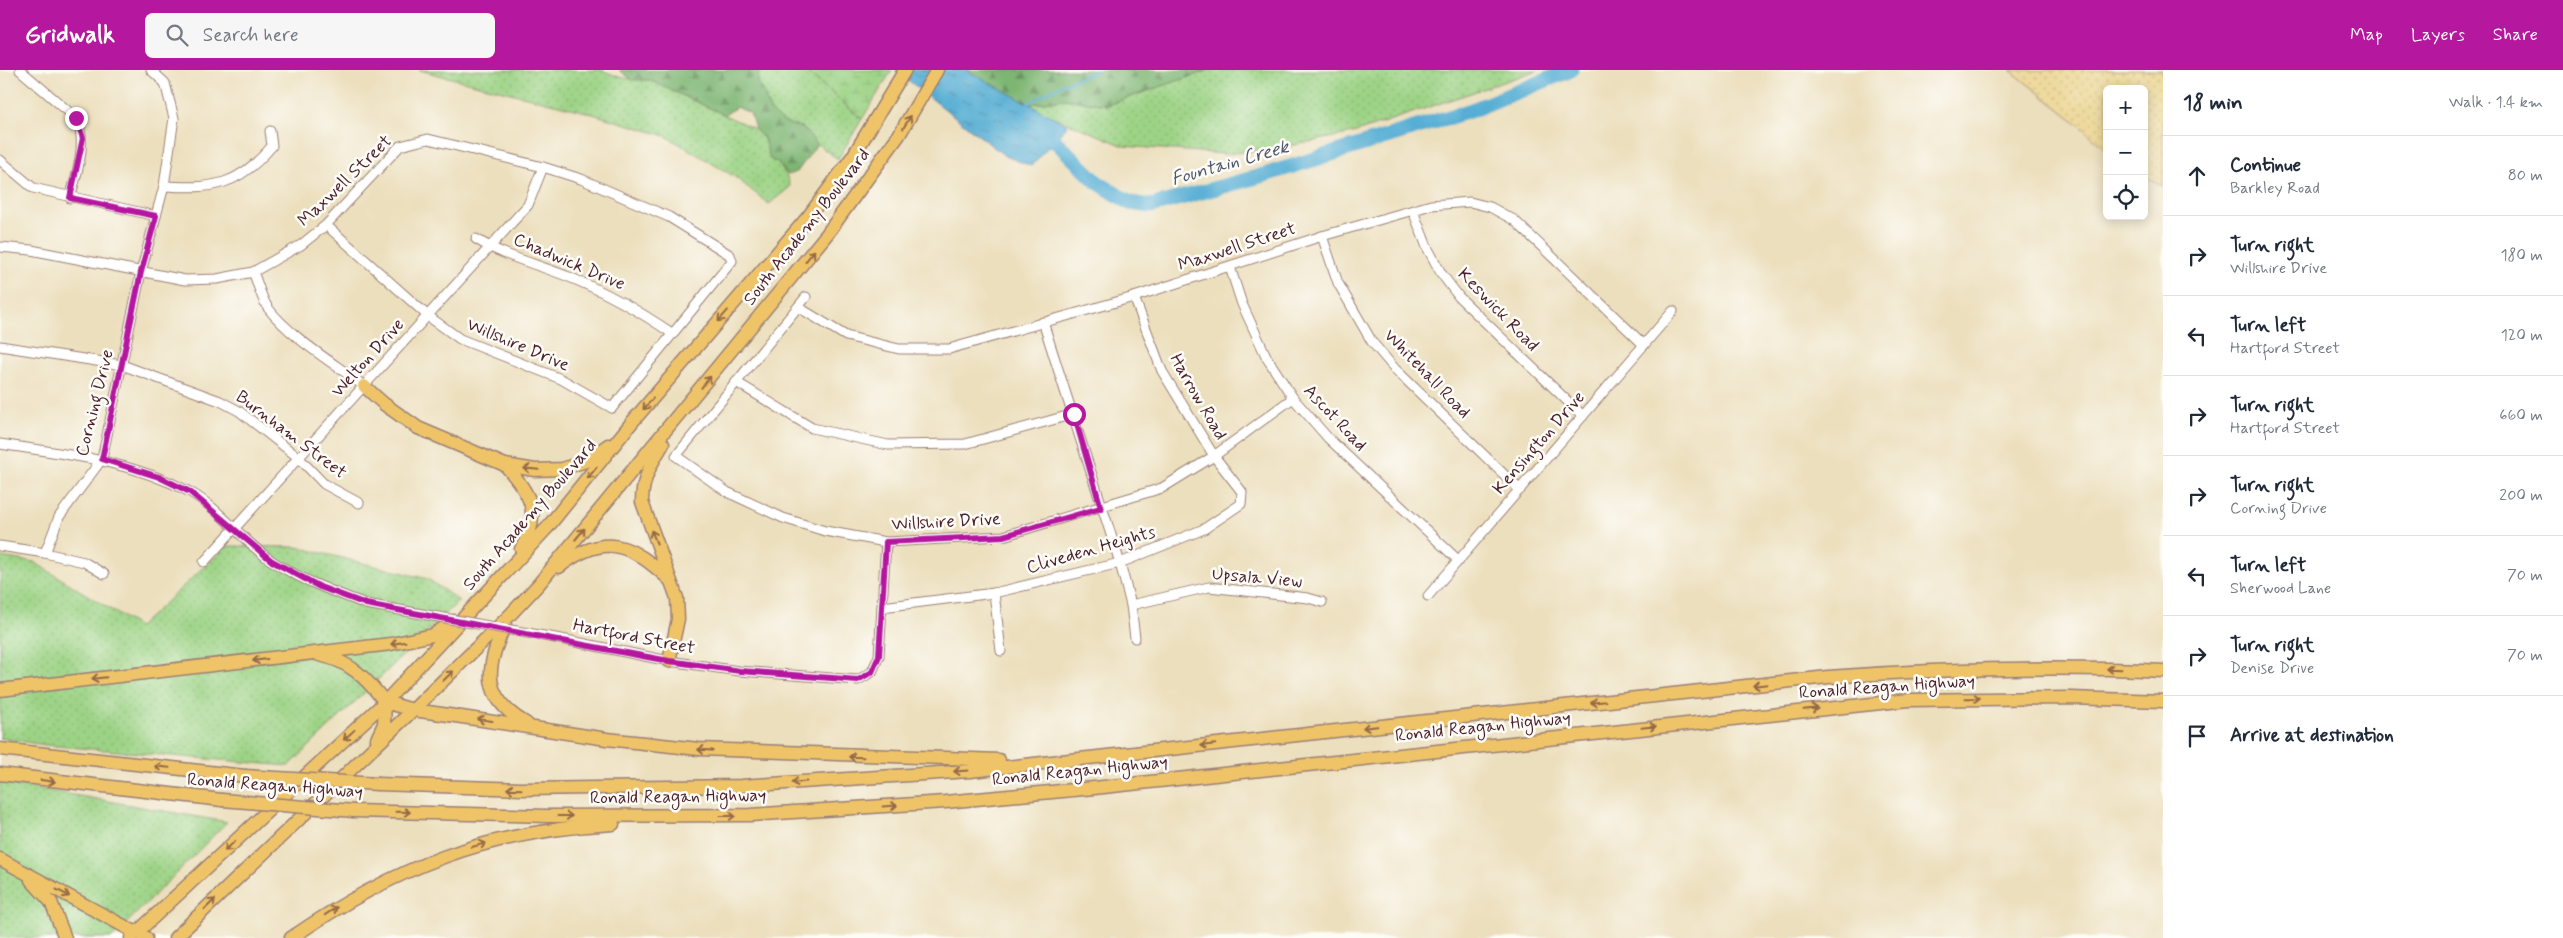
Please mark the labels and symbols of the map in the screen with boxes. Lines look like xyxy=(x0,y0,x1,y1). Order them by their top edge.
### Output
route end xyxy=(65,107,88,130)
one-way arrow xyxy=(903,116,913,130)
street label: Maxwell Street xyxy=(293,130,397,232)
water label: Fountain Creek xyxy=(1168,134,1293,192)
street label: South Academy Boulevard xyxy=(738,144,876,310)
street label: Maxwell Street xyxy=(1175,217,1299,277)
street label: Chadwick Drive xyxy=(509,228,629,296)
one-way arrow xyxy=(804,250,815,263)
street label: Keswick Road xyxy=(1452,263,1544,357)
one-way arrow xyxy=(717,310,729,323)
street label: Welton Drive xyxy=(326,313,410,403)
street label: Willshire Drive xyxy=(463,313,573,377)
street label: Whitehall Road xyxy=(1378,324,1476,424)
street label: Corning Drive xyxy=(70,347,122,459)
street label: Harrow Road xyxy=(1164,349,1232,445)
one-way arrow xyxy=(701,375,712,388)
street label: Ascot Road xyxy=(1298,379,1372,457)
street label: Burnham Street xyxy=(231,385,351,485)
street label: Kensington Drive xyxy=(1487,386,1592,501)
one-way arrow xyxy=(642,398,653,411)
route start xyxy=(1063,403,1086,426)
street label: South Academy Boulevard xyxy=(458,434,602,596)
one-way arrow xyxy=(523,464,539,473)
one-way arrow xyxy=(586,466,597,479)
street label: Willshire Drive xyxy=(891,507,1001,537)
street label: Cliveden Heights xyxy=(1024,520,1158,580)
one-way arrow xyxy=(575,527,586,540)
one-way arrow xyxy=(648,530,658,545)
street label: Upsala View xyxy=(1211,562,1303,594)
street label: Hartford Street xyxy=(571,613,697,663)
one-way arrow xyxy=(390,638,406,648)
one-way arrow xyxy=(253,655,269,665)
one-way arrow xyxy=(2107,665,2123,674)
street label: Ronald Reagan Highway xyxy=(1798,669,1976,706)
one-way arrow xyxy=(441,670,454,682)
one-way arrow xyxy=(91,673,107,683)
one-way arrow xyxy=(1752,680,1768,690)
one-way arrow xyxy=(1964,693,1981,703)
one-way arrow xyxy=(1591,697,1607,707)
one-way arrow xyxy=(1803,704,1819,714)
street label: Ronald Reagan Highway xyxy=(1394,706,1572,749)
one-way arrow xyxy=(477,715,493,725)
one-way arrow xyxy=(1362,722,1378,732)
one-way arrow xyxy=(1641,722,1657,731)
one-way arrow xyxy=(343,729,356,741)
one-way arrow xyxy=(1201,740,1217,750)
one-way arrow xyxy=(697,745,713,754)
street label: Ronald Reagan Highway xyxy=(991,750,1169,793)
one-way arrow xyxy=(848,752,864,761)
one-way arrow xyxy=(154,762,170,772)
one-way arrow xyxy=(953,767,969,776)
street label: Ronald Reagan Highway xyxy=(186,768,364,805)
one-way arrow xyxy=(40,776,56,786)
one-way arrow xyxy=(791,778,807,787)
street label: Ronald Reagan Highway xyxy=(590,783,766,812)
one-way arrow xyxy=(506,784,522,793)
one-way arrow xyxy=(882,801,898,810)
one-way arrow xyxy=(394,807,410,817)
one-way arrow xyxy=(556,811,573,821)
one-way arrow xyxy=(719,811,735,821)
one-way arrow xyxy=(224,840,237,852)
one-way arrow xyxy=(471,840,487,850)
one-way arrow xyxy=(55,889,70,898)
one-way arrow xyxy=(203,898,216,910)
one-way arrow xyxy=(324,906,338,916)

